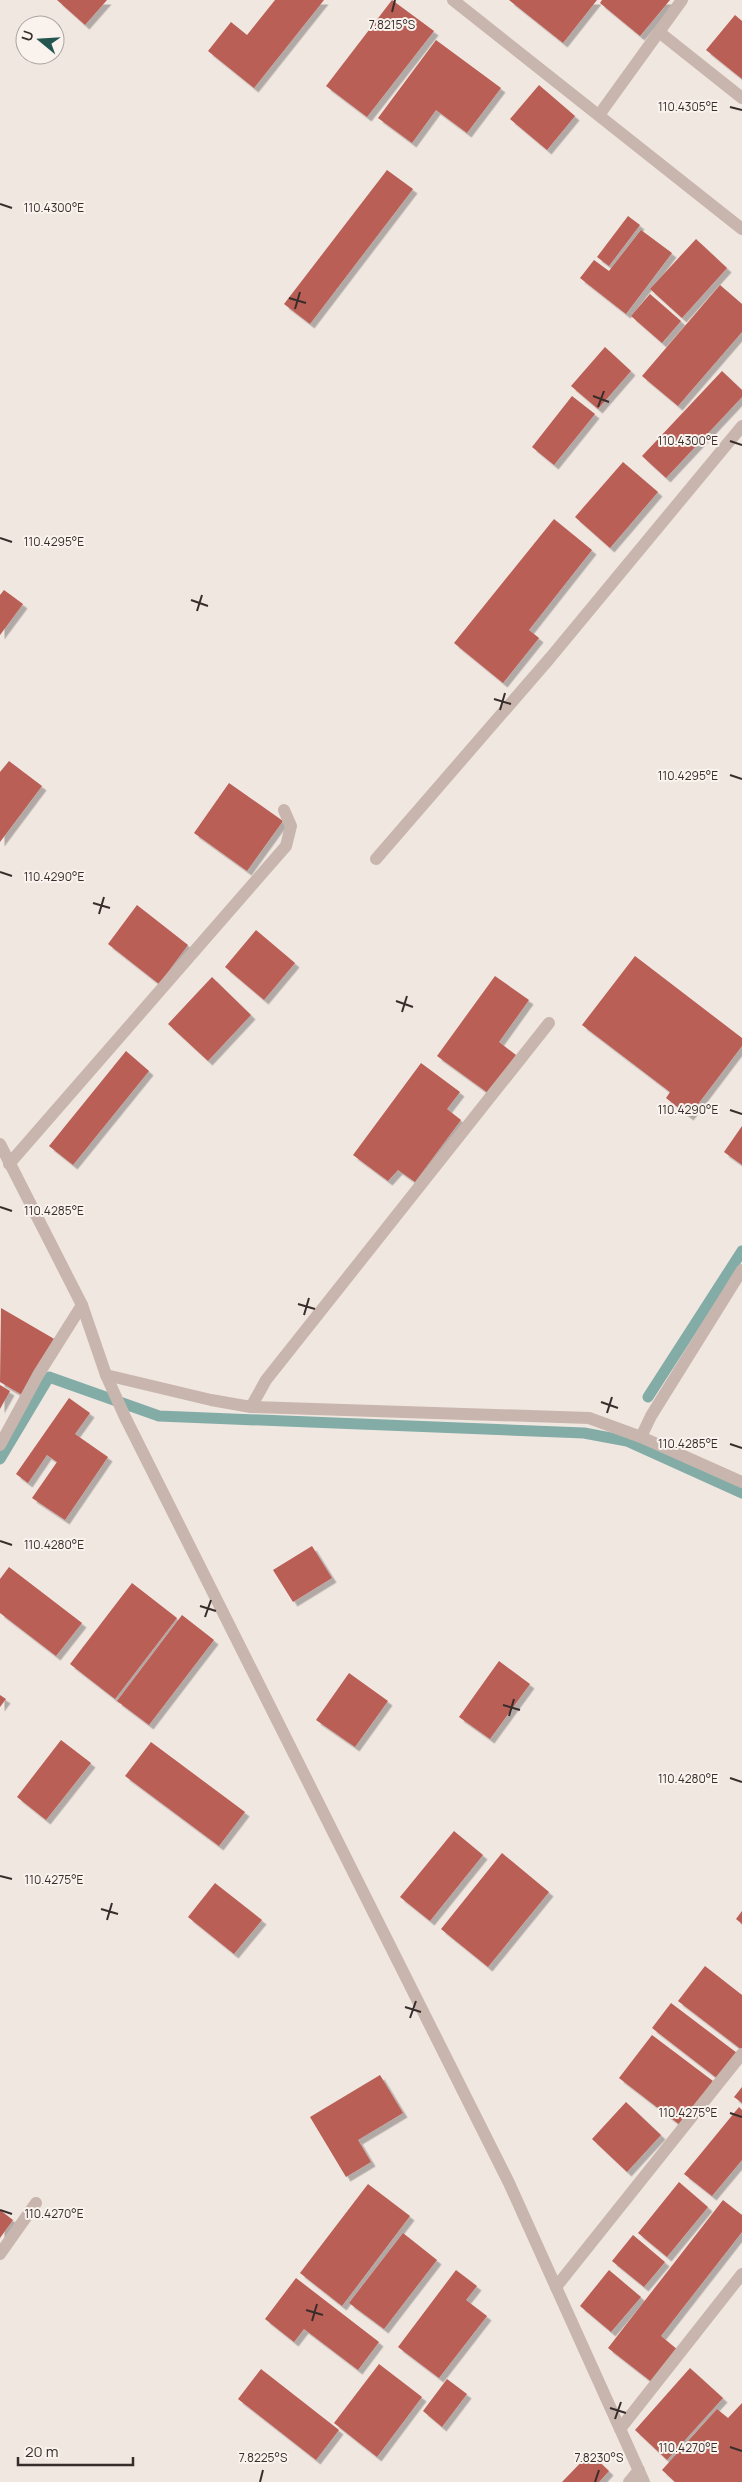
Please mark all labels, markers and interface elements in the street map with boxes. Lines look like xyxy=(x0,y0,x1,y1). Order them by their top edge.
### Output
north arrow xyxy=(15,15,65,65)
text: 7.8215°S xyxy=(369,16,415,33)
text: U xyxy=(17,28,38,44)
text: 110.4305°E xyxy=(658,98,718,115)
text: 110.4300°E xyxy=(24,199,84,216)
text: 110.4300°E xyxy=(658,432,718,449)
text: 110.4295°E xyxy=(24,533,84,550)
text: 110.4295°E xyxy=(658,767,718,784)
text: 110.4290°E xyxy=(24,868,84,885)
text: 110.4290°E xyxy=(658,1101,718,1118)
text: 110.4285°E xyxy=(24,1202,84,1219)
text: 110.4285°E xyxy=(658,1435,718,1452)
text: 110.4280°E xyxy=(24,1536,84,1553)
text: 110.4280°E xyxy=(658,1770,718,1787)
text: 110.4275°E xyxy=(25,1871,84,1888)
text: 110.4275°E xyxy=(659,2104,718,2121)
text: 110.4270°E xyxy=(24,2205,84,2222)
scale bar xyxy=(18,2434,132,2466)
text: 110.4270°E xyxy=(658,2439,718,2456)
text: 20 m xyxy=(25,2441,58,2462)
text: 7.8225°S xyxy=(239,2449,287,2466)
text: 7.8230°S xyxy=(575,2449,623,2466)

